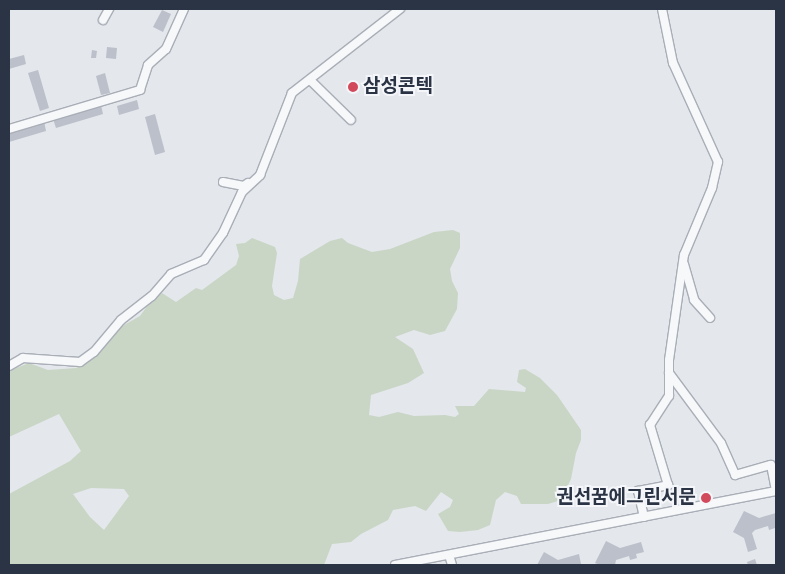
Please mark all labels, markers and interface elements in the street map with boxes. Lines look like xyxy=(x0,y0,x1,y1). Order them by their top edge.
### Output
place label: 삼성콘텍 xyxy=(363,76,433,98)
marker: 삼성콘텍 xyxy=(347,81,359,93)
place label: 권선꿈에그린서문 xyxy=(556,487,696,509)
marker: 권선꿈에그린서문 xyxy=(700,492,712,504)

